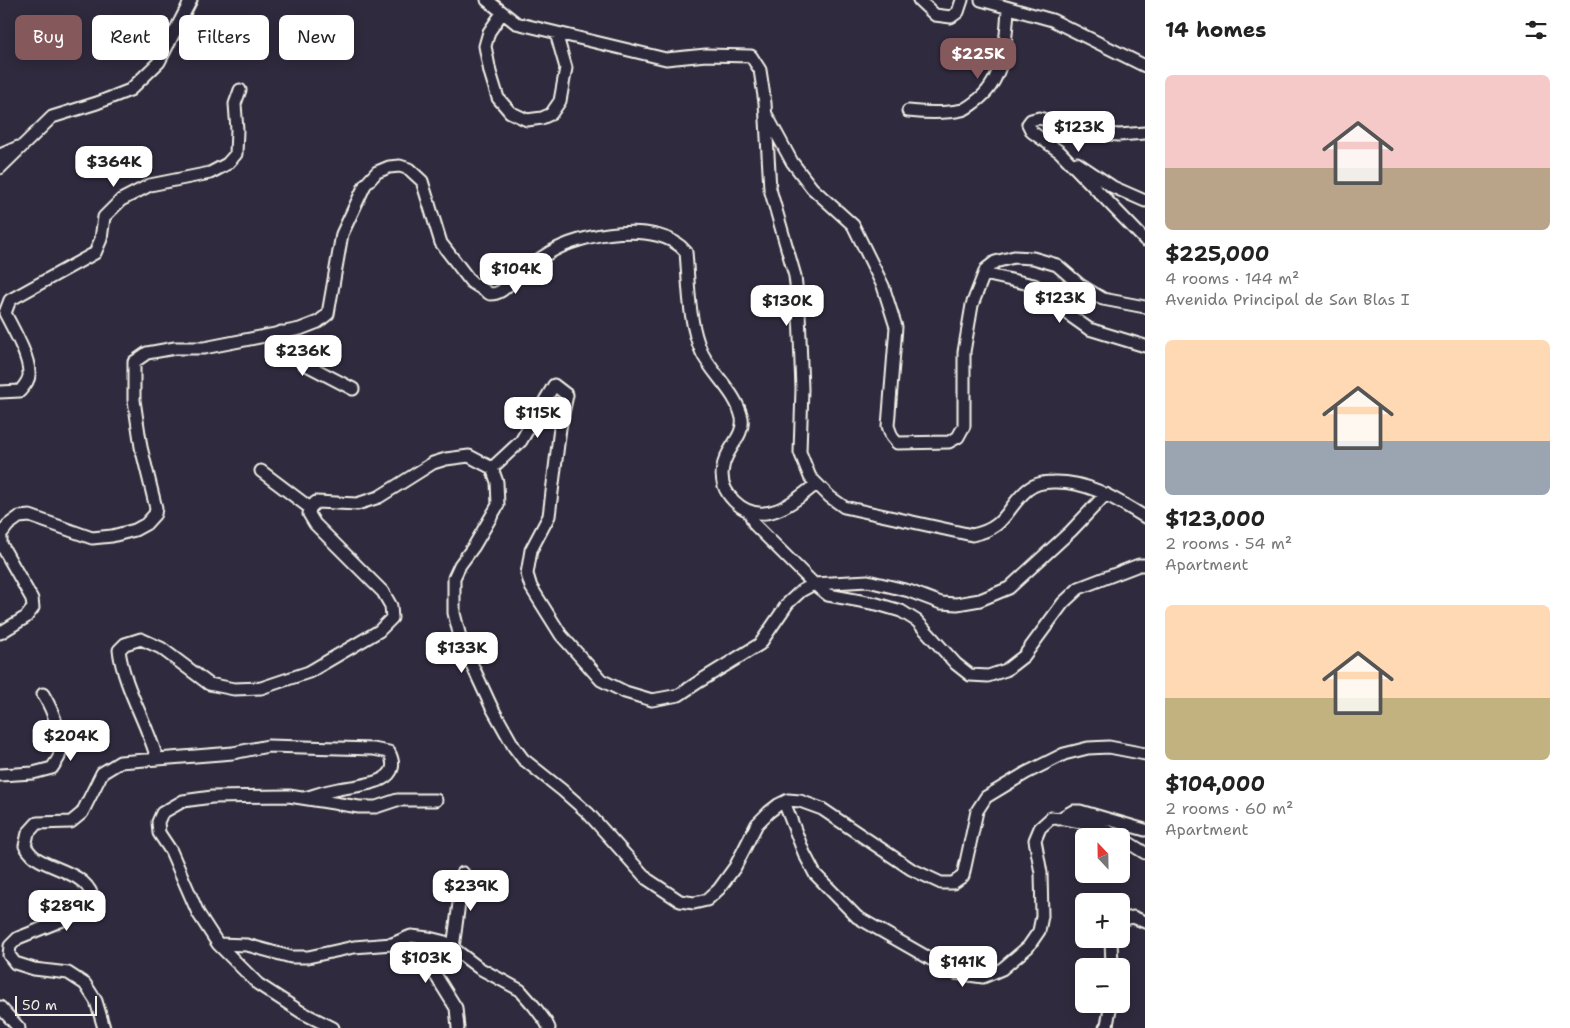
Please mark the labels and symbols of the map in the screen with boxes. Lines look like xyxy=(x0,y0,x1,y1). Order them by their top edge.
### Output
pin: $225K xyxy=(943,38,1013,80)
pin: $123K xyxy=(1044,110,1114,153)
pin: $364K xyxy=(79,146,149,188)
pin: $104K xyxy=(481,252,551,295)
pin: $123K xyxy=(1025,282,1095,324)
pin: $130K xyxy=(752,284,822,327)
pin: $236K xyxy=(268,334,338,377)
pin: $115K xyxy=(503,396,573,439)
pin: $133K xyxy=(427,632,497,674)
pin: $204K xyxy=(36,720,106,762)
north arrow xyxy=(1075,828,1130,882)
pin: $239K xyxy=(436,870,506,912)
pin: $289K xyxy=(32,890,102,932)
pin: $103K xyxy=(391,942,461,984)
pin: $141K xyxy=(928,946,998,988)
scale bar xyxy=(15,993,98,1016)

